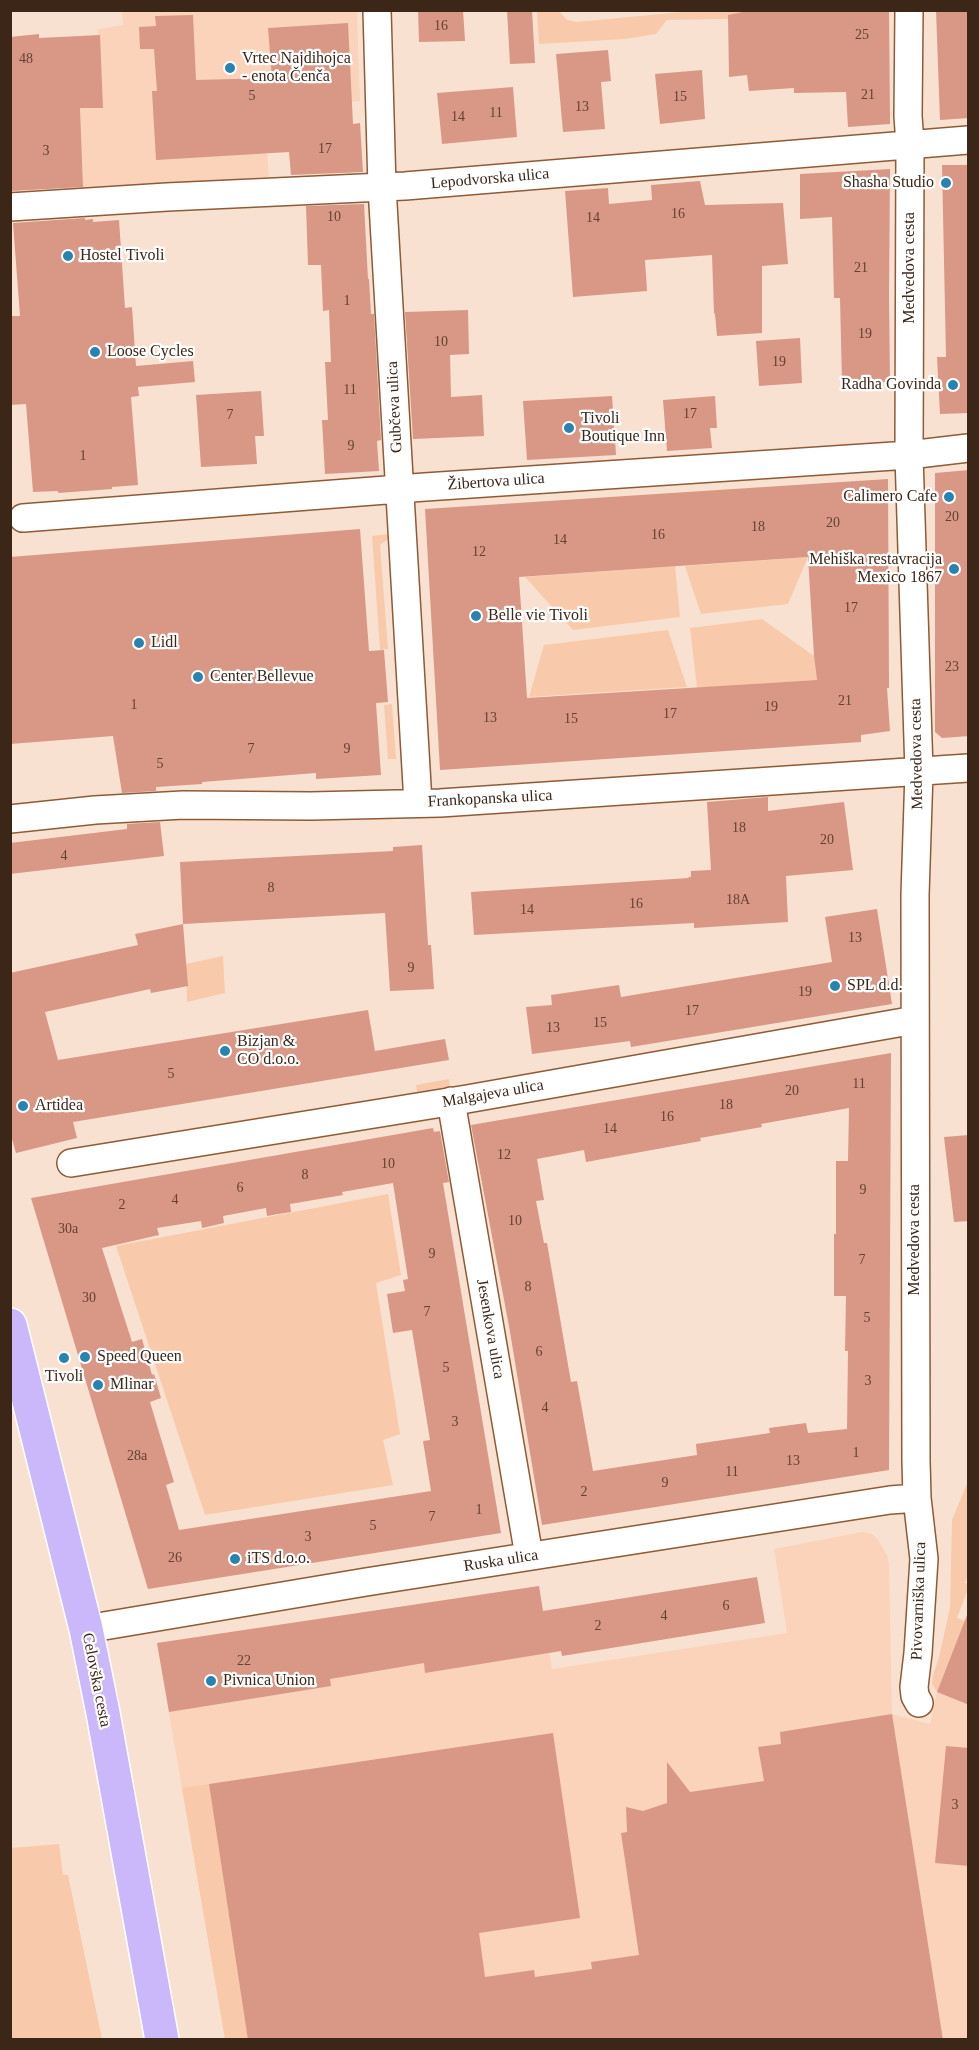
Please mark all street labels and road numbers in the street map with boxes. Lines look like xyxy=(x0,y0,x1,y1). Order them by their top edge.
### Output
street label: Lepodvorska ulica xyxy=(430,164,550,194)
street label: Medvedova cesta xyxy=(900,212,920,324)
street label: Gubčeva ulica xyxy=(383,361,407,453)
street label: Žibertova ulica xyxy=(447,469,545,495)
street label: Medvedova cesta xyxy=(906,698,928,810)
street label: Frankopanska ulica xyxy=(427,786,553,812)
street label: Malgajeva ulica xyxy=(441,1076,545,1112)
street label: Medvedova cesta xyxy=(905,1184,925,1296)
street label: Jesenkova ulica xyxy=(472,1278,508,1380)
street label: Pivovarniška ulica xyxy=(907,1541,931,1661)
street label: Ruska ulica xyxy=(462,1546,540,1576)
street label: Celovška cesta xyxy=(77,1631,115,1729)

